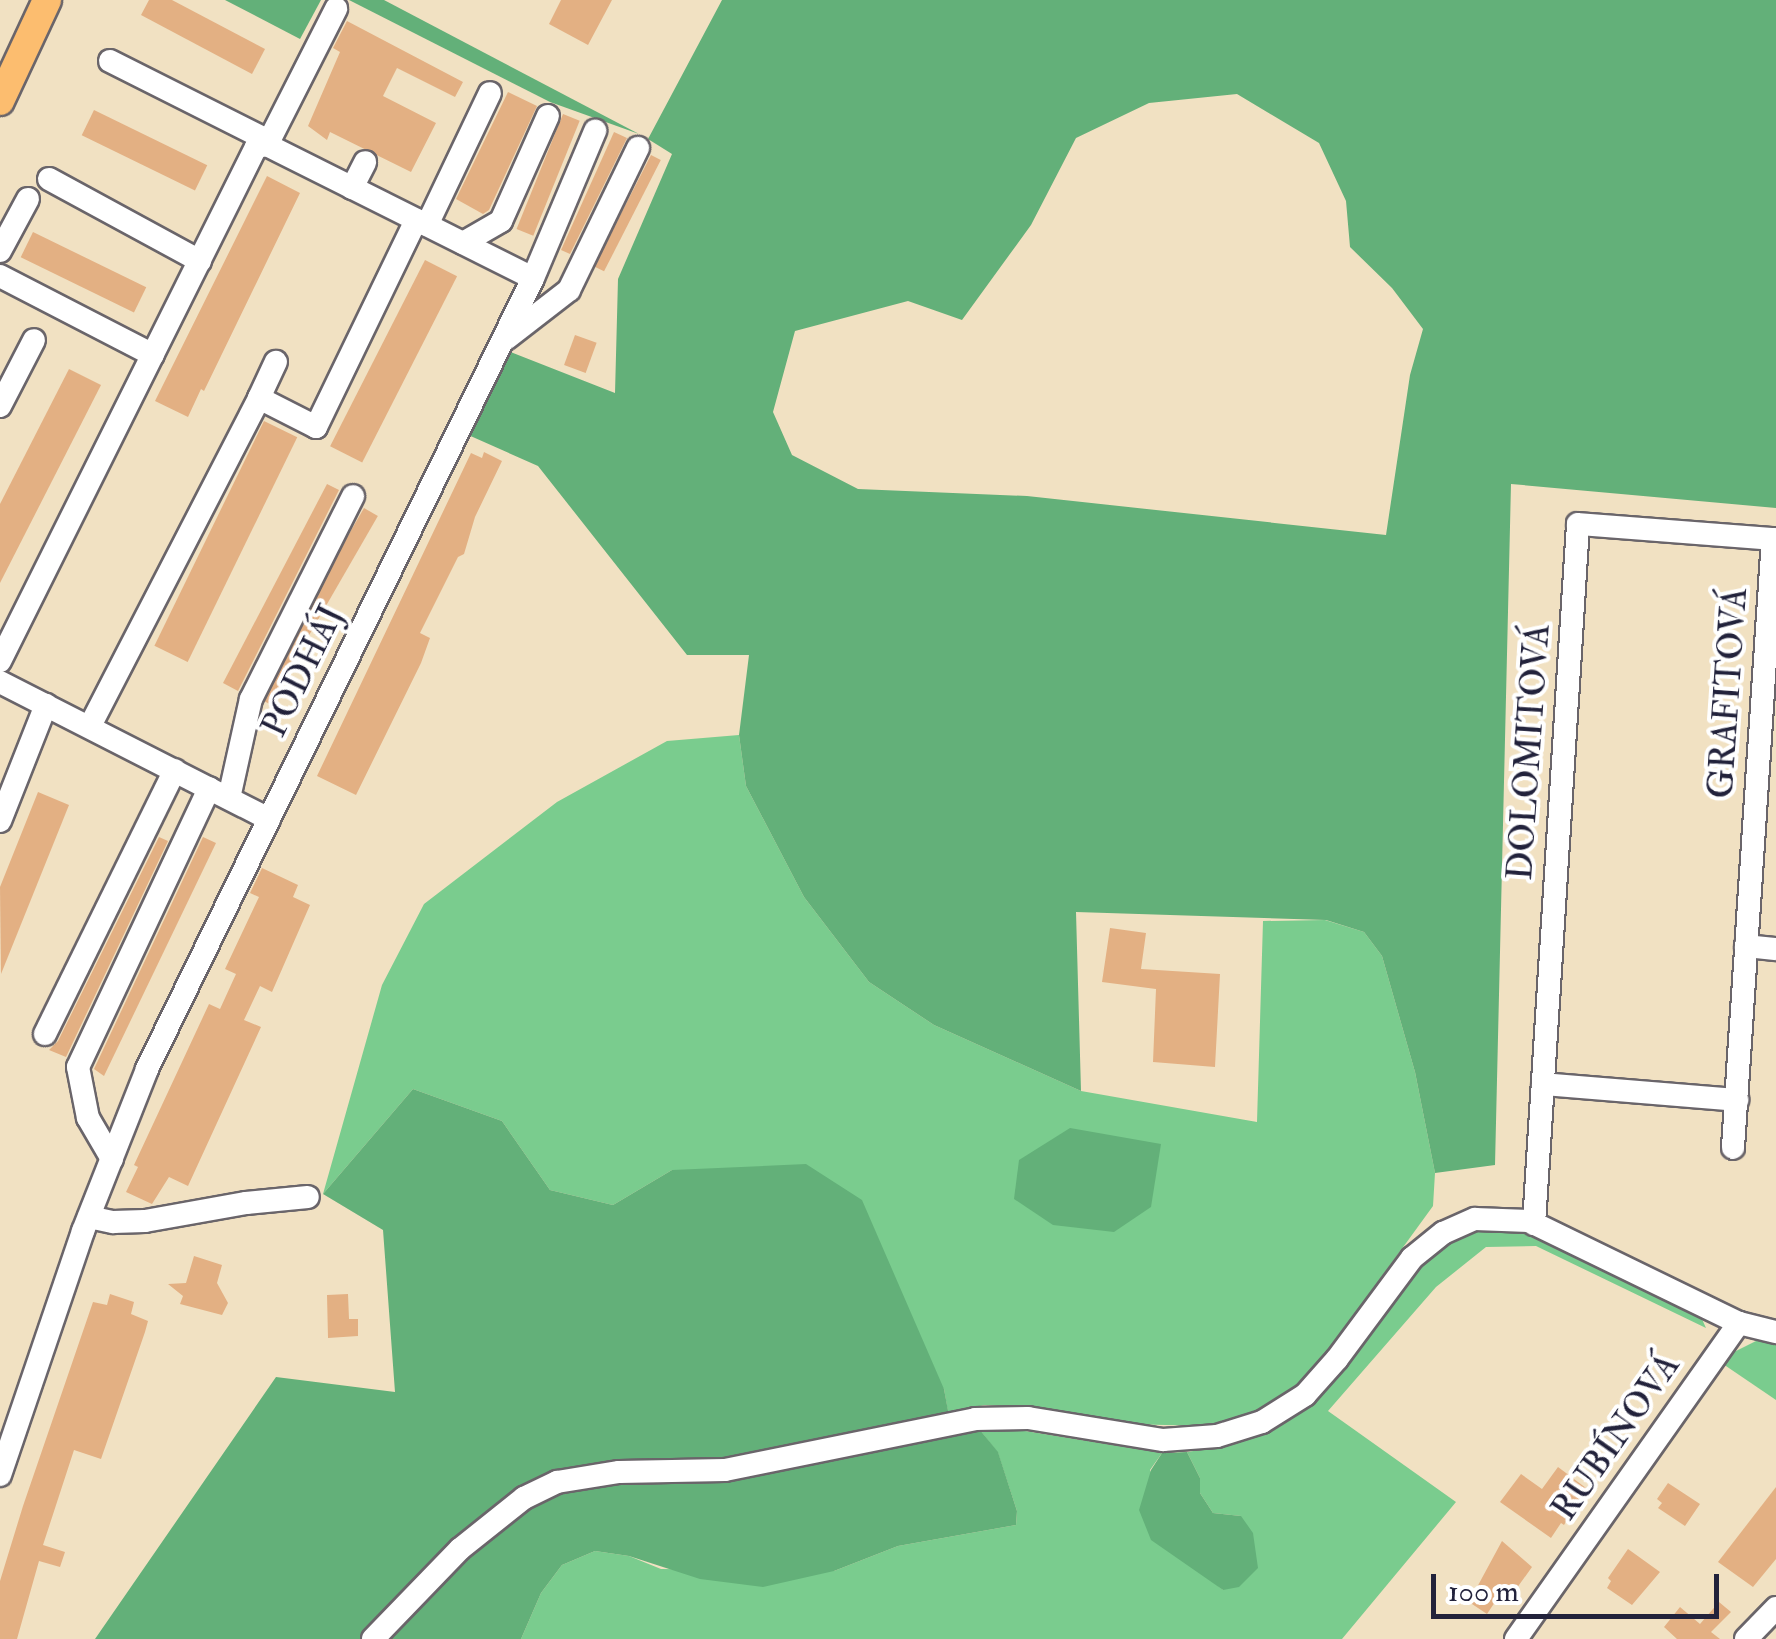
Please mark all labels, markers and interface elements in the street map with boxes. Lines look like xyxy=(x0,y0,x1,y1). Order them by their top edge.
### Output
street label: GRAFITOVÁ xyxy=(1700,586,1756,800)
street label: PODHÁJ xyxy=(253,598,353,744)
street label: DOLOMITOVÁ xyxy=(1499,622,1559,882)
street label: RUBÍNOVÁ xyxy=(1543,1345,1689,1529)
scale bar xyxy=(1436,1554,1724,1616)
text: 100 m xyxy=(1448,1573,1519,1610)

